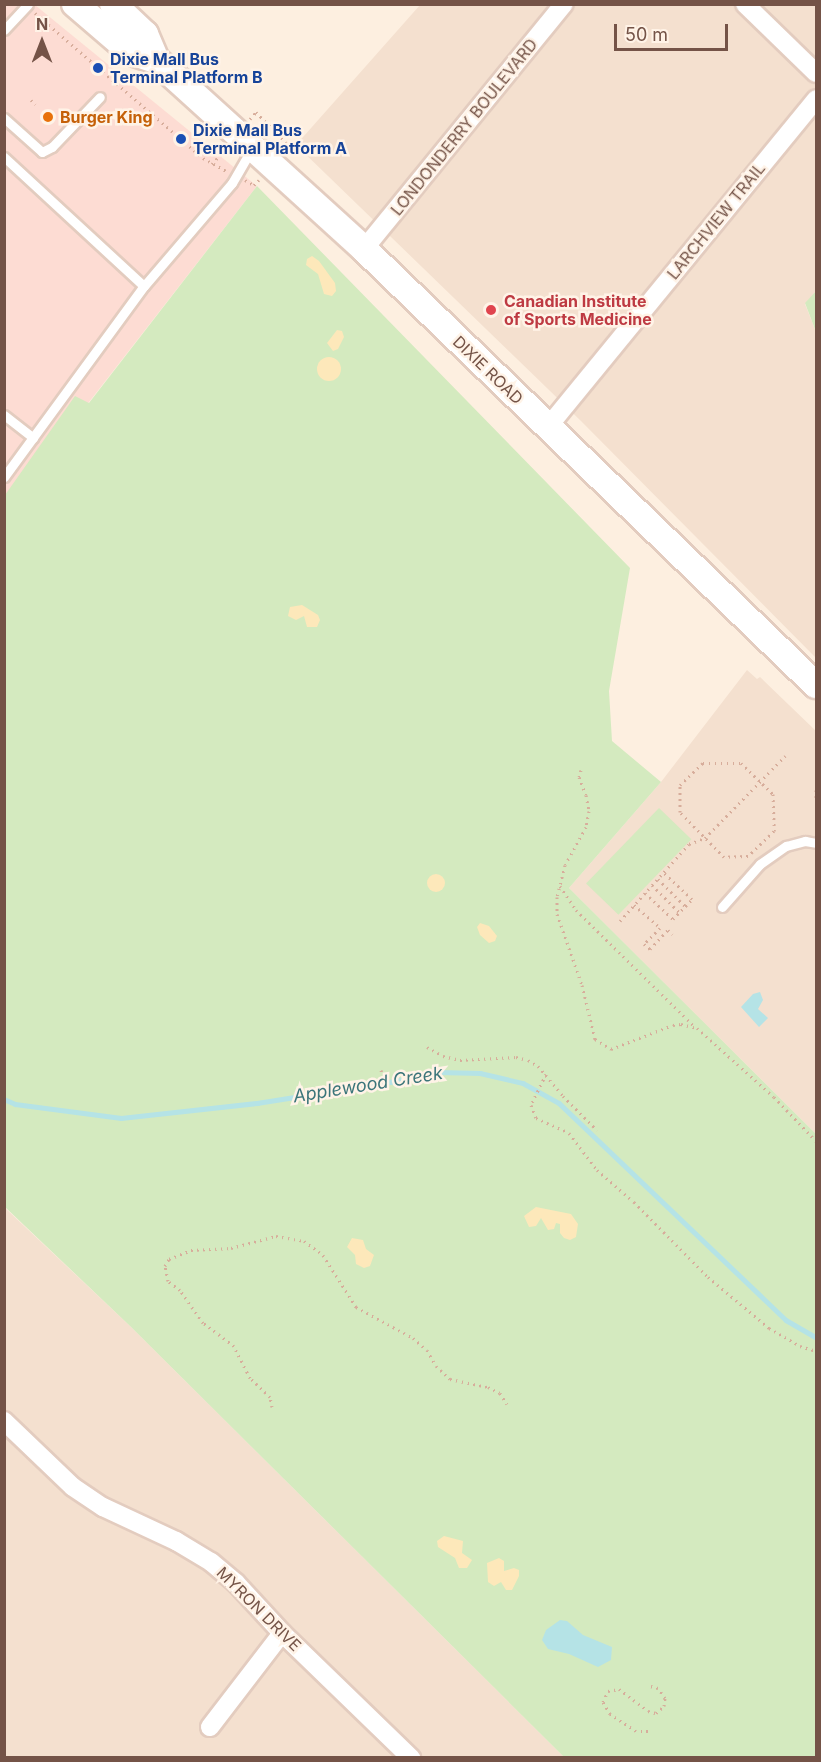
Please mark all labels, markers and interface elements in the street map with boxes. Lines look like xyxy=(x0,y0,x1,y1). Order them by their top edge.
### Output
north arrow xyxy=(12,12,72,72)
scale bar xyxy=(617,12,731,50)
text: N xyxy=(36,14,48,34)
text: 50 m xyxy=(625,24,668,45)
street label: LONDONDERRY BOULEVARD xyxy=(387,35,541,219)
place label: Dixie Mall Bus Terminal Platform B xyxy=(110,49,263,87)
marker: Dixie Mall Bus Terminal Platform B xyxy=(91,61,105,75)
place label: Burger King xyxy=(60,107,153,127)
marker: Burger King xyxy=(41,110,55,124)
place label: Dixie Mall Bus Terminal Platform A xyxy=(193,120,347,158)
marker: Dixie Mall Bus Terminal Platform A xyxy=(174,132,188,146)
street label: LARCHVIEW TRAIL xyxy=(663,159,769,283)
place label: Canadian Institute of Sports Medicine xyxy=(504,291,652,329)
marker: Canadian Institute of Sports Medicine xyxy=(482,301,500,319)
street label: DIXIE ROAD xyxy=(449,332,527,408)
water label: Applewood Creek xyxy=(292,1063,444,1107)
street label: MYRON DRIVE xyxy=(213,1563,305,1655)

